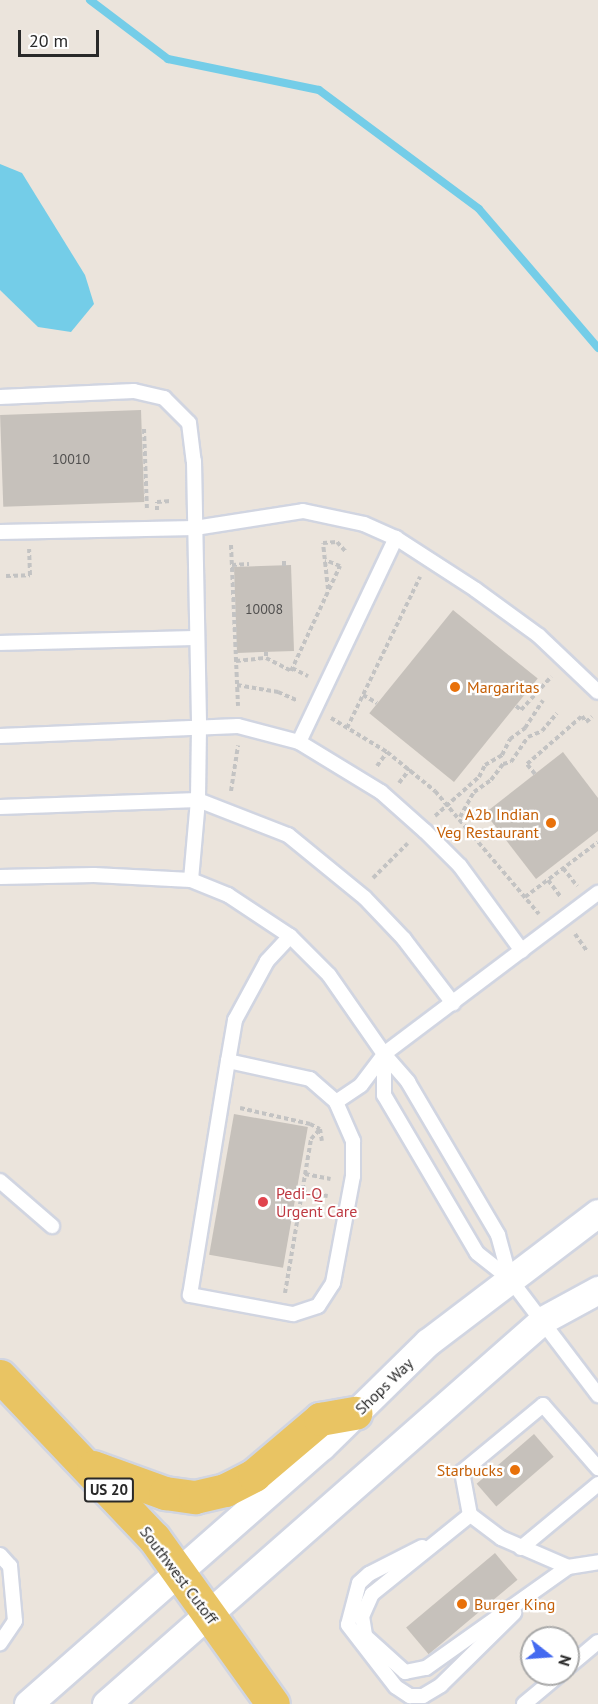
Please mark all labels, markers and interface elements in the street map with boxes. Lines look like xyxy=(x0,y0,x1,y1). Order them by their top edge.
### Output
scale bar xyxy=(21,18,102,56)
text: 20 m xyxy=(29,29,68,52)
house number: 10010 xyxy=(52,451,90,467)
house number: 10008 xyxy=(245,601,283,617)
place label: Margaritas xyxy=(467,677,539,697)
marker: Margaritas xyxy=(448,680,462,694)
place label: A2b Indian Veg Restaurant xyxy=(437,804,539,842)
marker: A2b Indian Veg Restaurant xyxy=(544,816,558,830)
place label: Pedi-Q Urgent Care xyxy=(276,1183,357,1221)
marker: Pedi-Q Urgent Care xyxy=(254,1193,272,1211)
street label: Shops Way xyxy=(351,1354,417,1418)
place label: Starbucks xyxy=(437,1460,503,1480)
marker: Starbucks xyxy=(508,1463,522,1477)
road number: US 20 xyxy=(84,1478,134,1502)
street label: Southwest Cutoff xyxy=(136,1522,222,1628)
place label: Burger King xyxy=(474,1594,555,1614)
marker: Burger King xyxy=(455,1597,469,1611)
north arrow xyxy=(520,1626,580,1686)
text: N xyxy=(554,1653,576,1669)

